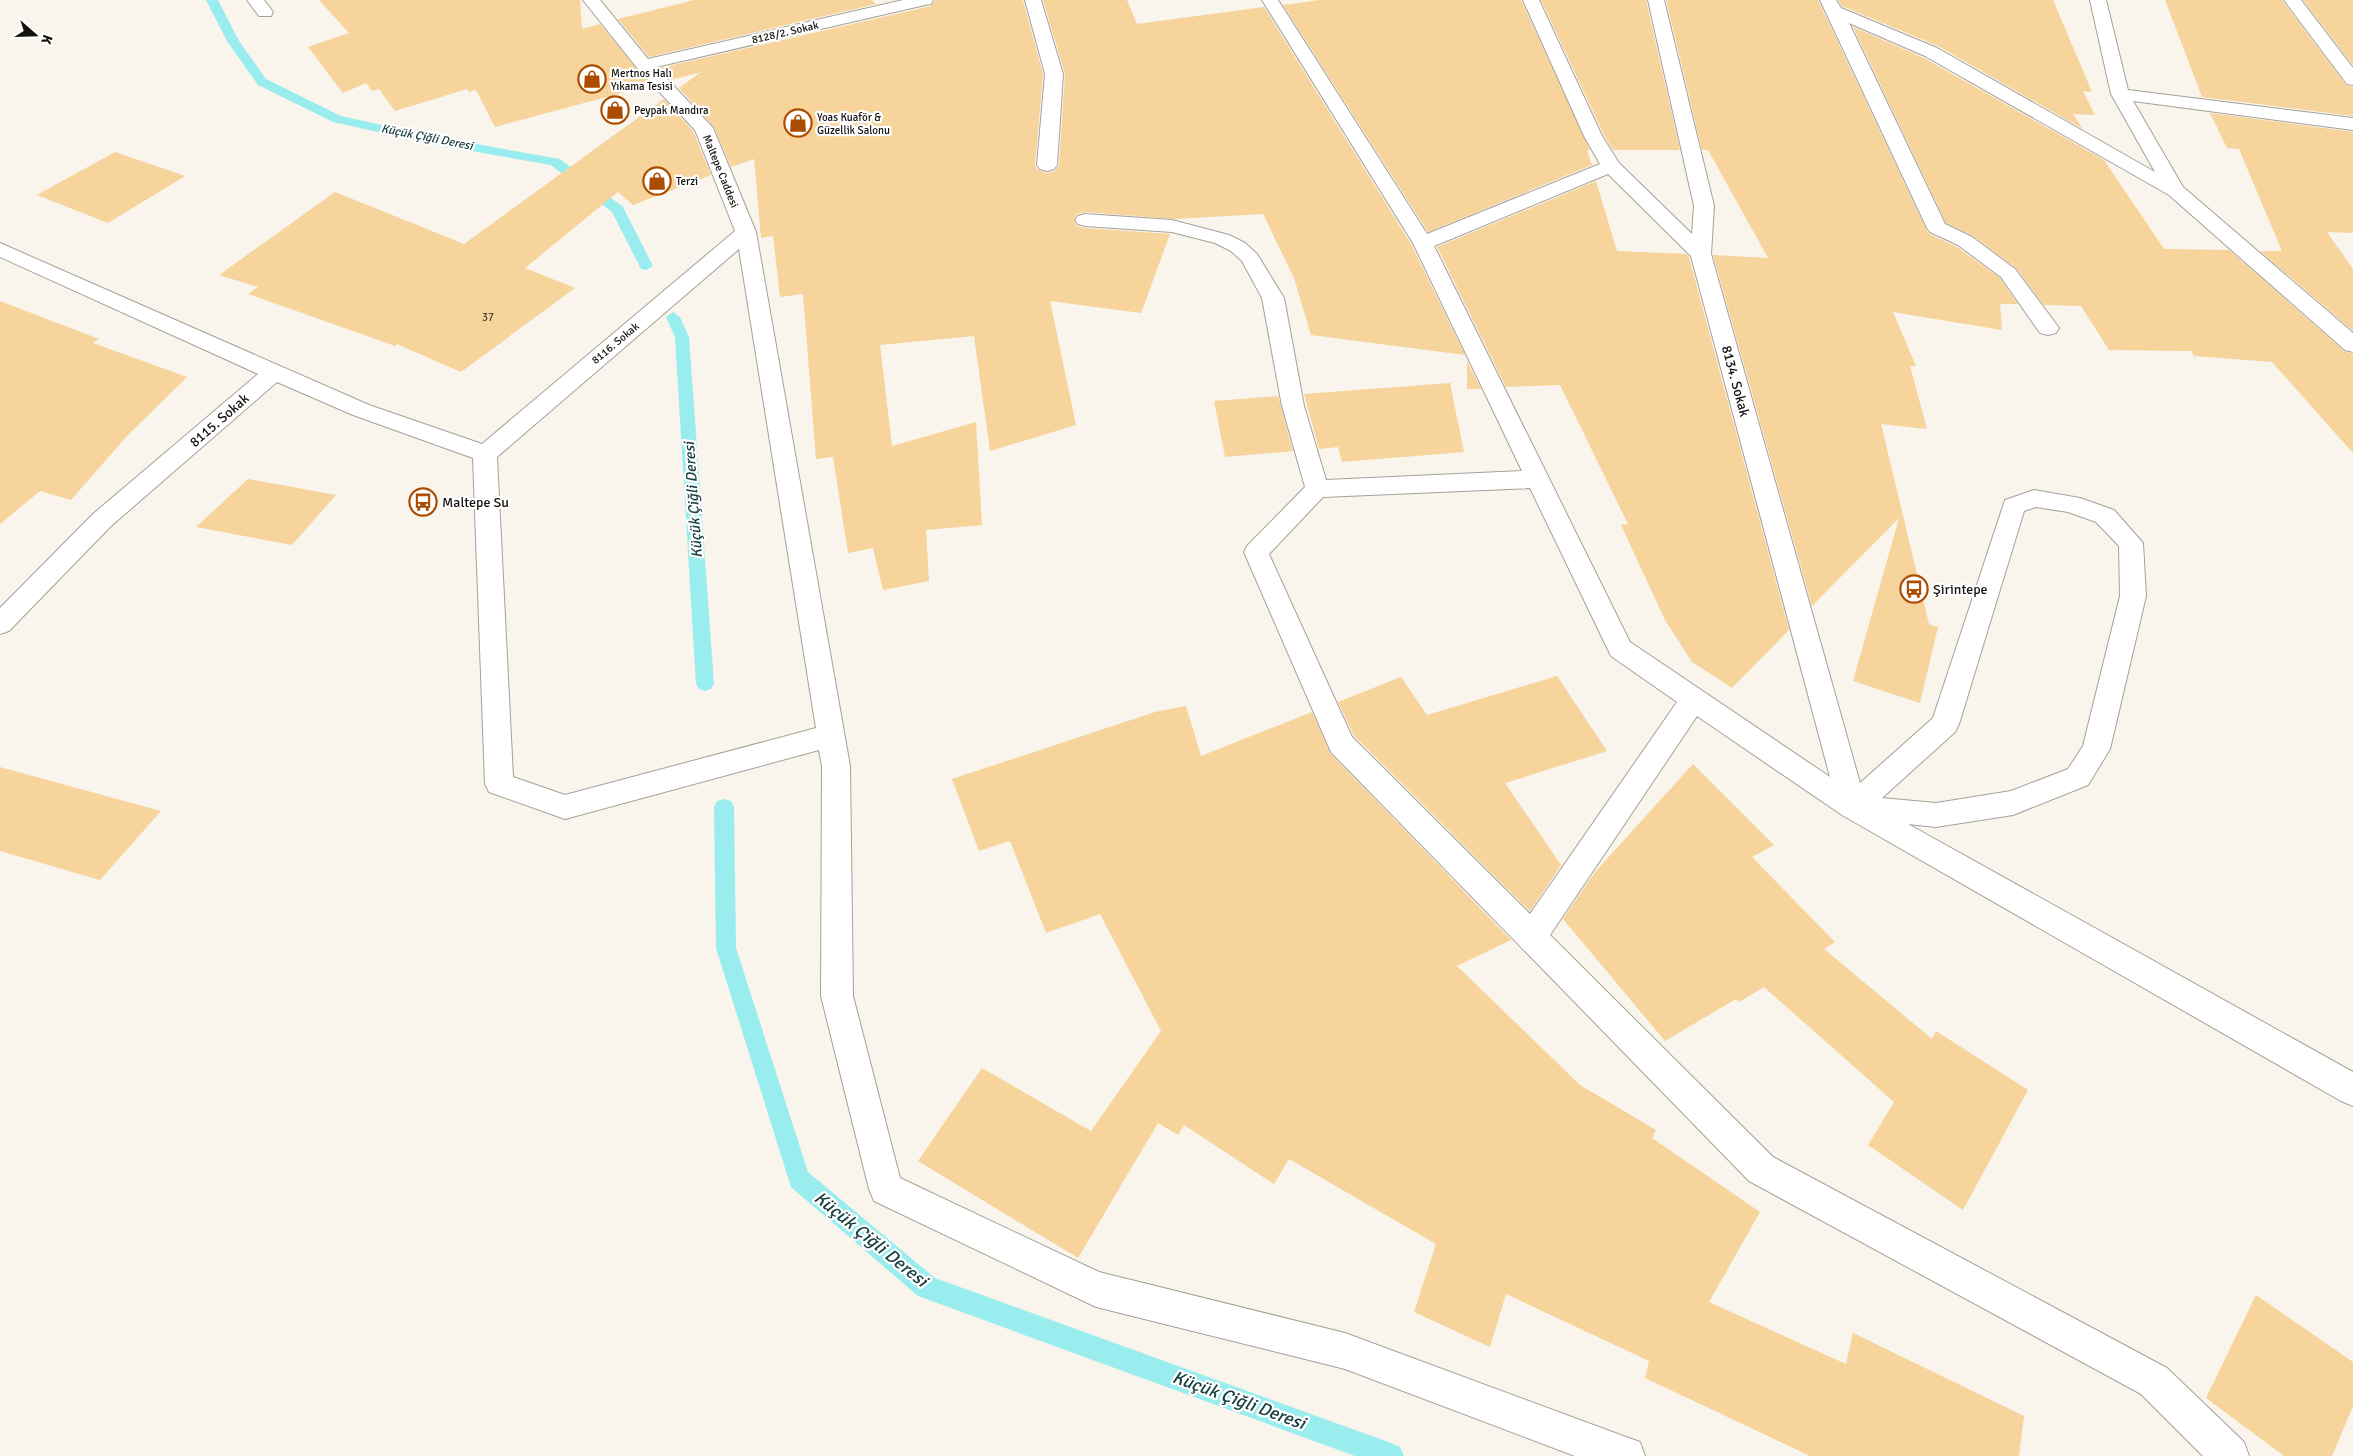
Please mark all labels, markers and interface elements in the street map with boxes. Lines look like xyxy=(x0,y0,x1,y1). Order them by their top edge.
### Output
north arrow xyxy=(10,10,60,60)
street label: 8128/2. Sokak xyxy=(750,18,820,46)
text: K xyxy=(37,32,56,47)
shop icon: Mertnos Halı Yıkama Tesisi xyxy=(577,64,607,94)
place label: Mertnos Halı Yıkama Tesisi xyxy=(611,67,673,93)
shop icon: Peypak Mandıra xyxy=(600,95,630,125)
place label: Peypak Mandıra xyxy=(634,104,709,117)
shop icon: Yoas Kuaför & Güzellik Salonu xyxy=(783,108,813,138)
place label: Yoas Kuaför & Güzellik Salonu xyxy=(817,111,890,137)
water label: Küçük Çiğli Deresi xyxy=(380,121,476,154)
street label: Maltepe Caddesi xyxy=(700,133,741,210)
shop icon: Terzi xyxy=(642,166,672,196)
place label: Terzi xyxy=(676,175,698,188)
house number: 37 xyxy=(482,311,494,324)
street label: 8116. Sokak xyxy=(589,320,642,367)
street label: 8134. Sokak xyxy=(1718,344,1753,419)
street label: 8115. Sokak xyxy=(186,390,253,451)
water label: Küçük Çiğli Deresi xyxy=(680,439,706,559)
bus stop icon: Maltepe Su xyxy=(408,487,438,517)
place label: Maltepe Su xyxy=(442,494,509,511)
bus stop icon: Şirintepe xyxy=(1899,574,1929,604)
place label: Şirintepe xyxy=(1933,581,1988,598)
water label: Küçük Çiğli Deresi xyxy=(810,1187,934,1293)
water label: Küçük Çiğli Deresi xyxy=(1170,1366,1310,1435)

